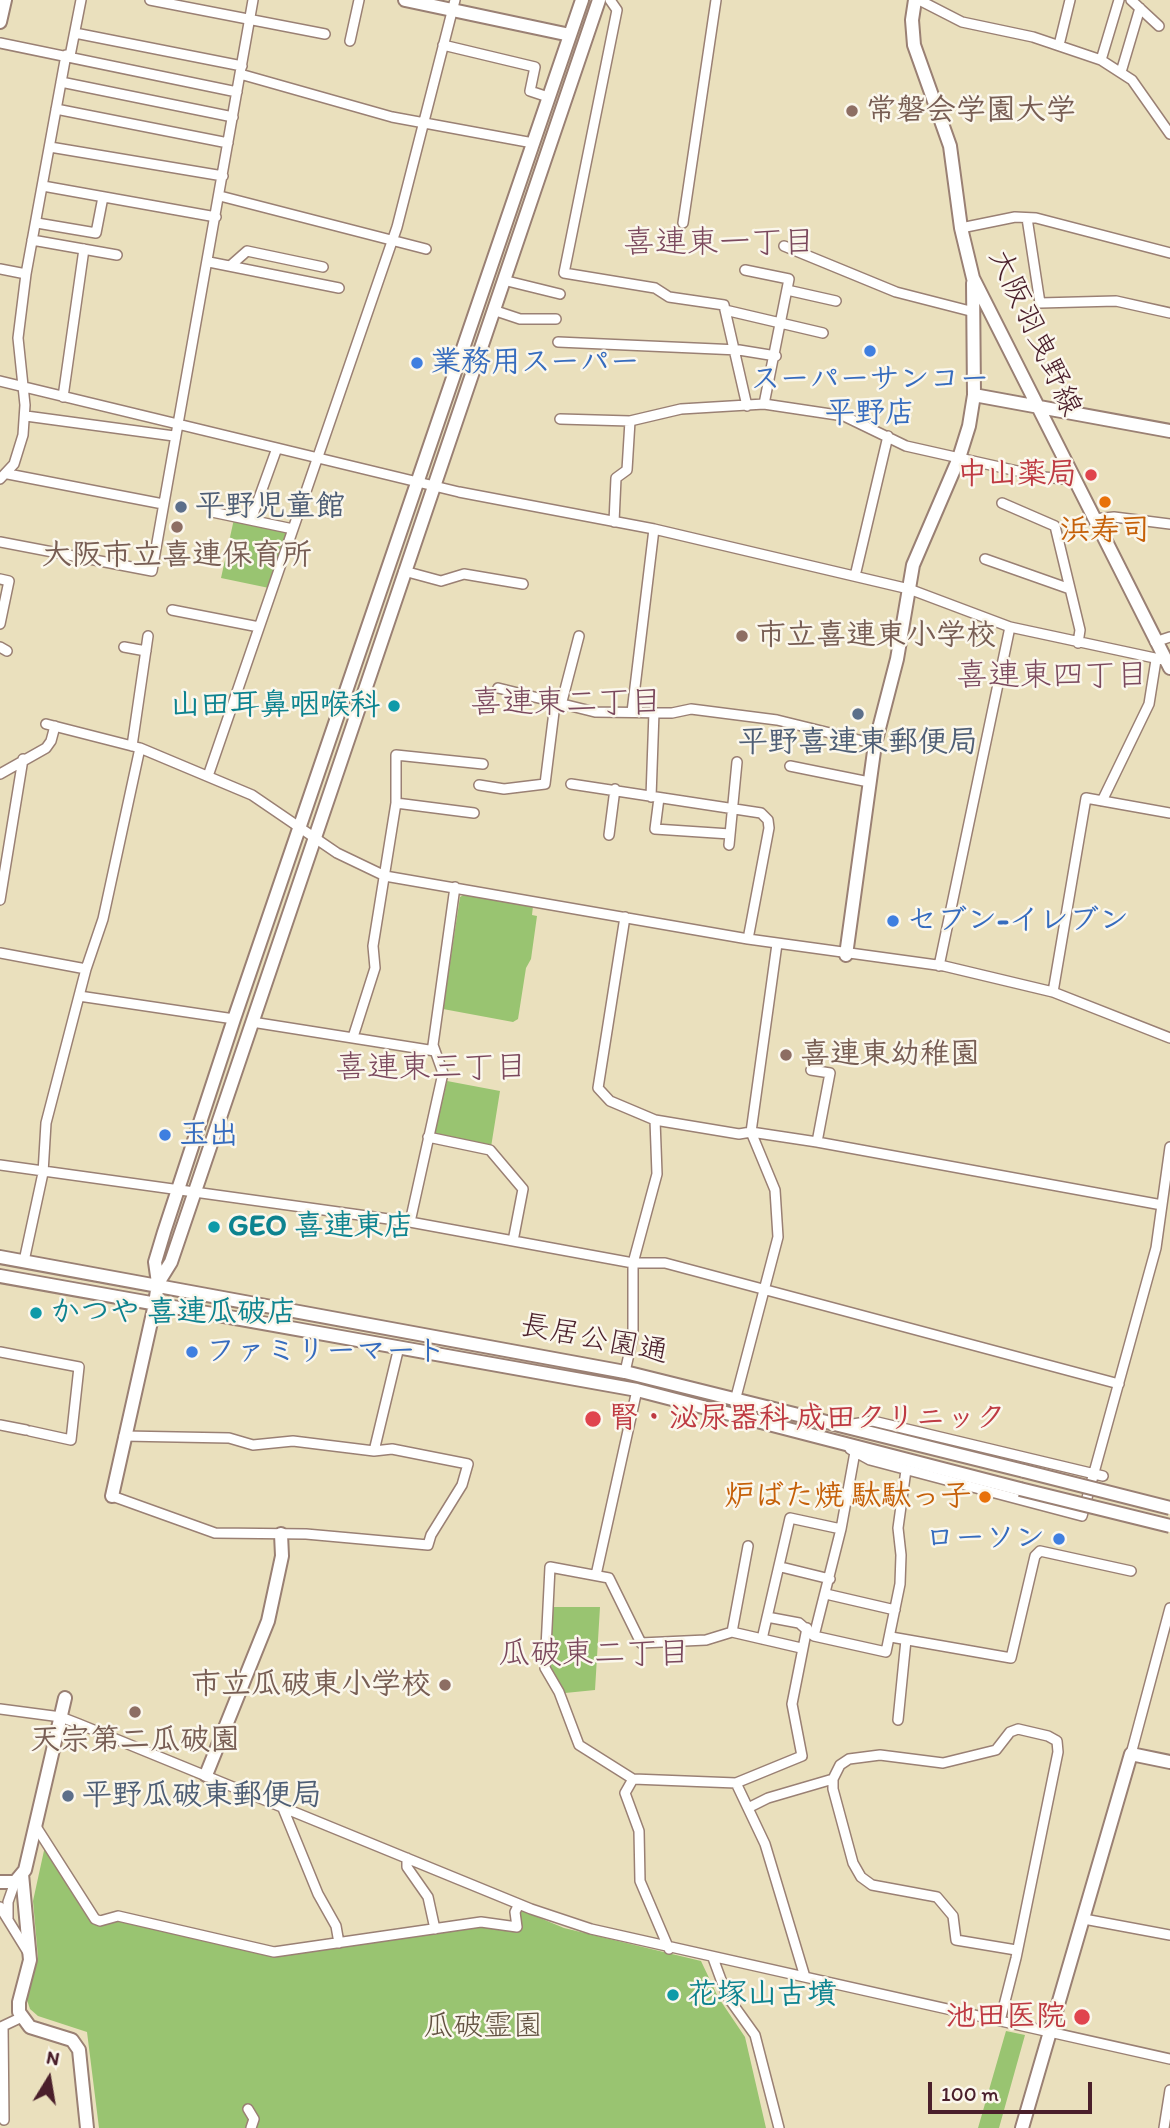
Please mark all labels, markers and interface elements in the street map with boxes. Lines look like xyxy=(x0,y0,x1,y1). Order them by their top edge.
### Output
place label: 常磐会学園大学 xyxy=(866,93,1076,129)
marker: 常磐会学園大学 xyxy=(844,103,860,119)
district label: 喜連東一丁目 xyxy=(623,225,815,263)
street label: 大阪羽曳野線 xyxy=(980,244,1088,422)
marker: スーパーサンコー 平野店 xyxy=(862,343,878,359)
place label: 業務用スーパー xyxy=(431,345,640,381)
marker: 業務用スーパー xyxy=(409,355,425,371)
place label: スーパーサンコー 平野店 xyxy=(751,362,989,432)
place label: 中山薬局 xyxy=(957,457,1077,493)
marker: 中山薬局 xyxy=(1083,467,1099,483)
place label: 平野児童館 xyxy=(195,489,345,525)
marker: 浜寿司 xyxy=(1097,494,1113,510)
marker: 平野児童館 xyxy=(173,499,189,515)
place label: 浜寿司 xyxy=(1060,513,1150,549)
marker: 大阪市立喜連保育所 xyxy=(169,519,185,535)
place label: 大阪市立喜連保育所 xyxy=(42,538,312,574)
place label: 市立喜連東小学校 xyxy=(756,618,996,654)
marker: 市立喜連東小学校 xyxy=(734,628,750,644)
district label: 喜連東四丁目 xyxy=(956,658,1148,696)
district label: 喜連東二丁目 xyxy=(470,685,662,723)
place label: 山田耳鼻咽喉科 xyxy=(170,688,380,724)
marker: 山田耳鼻咽喉科 xyxy=(386,698,402,714)
marker: 平野喜連東郵便局 xyxy=(850,706,866,722)
place label: 平野喜連東郵便局 xyxy=(738,725,978,761)
place label: セブン-イレブン xyxy=(907,903,1129,939)
marker: セブン-イレブン xyxy=(885,913,901,929)
place label: 喜連東幼稚園 xyxy=(800,1037,980,1073)
marker: 喜連東幼稚園 xyxy=(778,1047,794,1063)
district label: 喜連東三丁目 xyxy=(335,1050,527,1088)
place label: 玉出 xyxy=(179,1117,239,1153)
marker: 玉出 xyxy=(157,1127,173,1143)
place label: GEO 喜連東店 xyxy=(228,1209,414,1245)
marker: GEO 喜連東店 xyxy=(206,1219,222,1235)
place label: かつや 喜連瓜破店 xyxy=(50,1295,297,1331)
marker: かつや 喜連瓜破店 xyxy=(28,1305,44,1321)
street label: 長居公園通 xyxy=(517,1308,671,1372)
place label: ファミリーマート xyxy=(206,1334,446,1370)
marker: ファミリーマート xyxy=(184,1344,200,1360)
place label: 腎・泌尿器科 成田クリニック xyxy=(609,1401,1006,1437)
marker: 腎・泌尿器科 成田クリニック xyxy=(583,1409,603,1429)
place label: 炉ばた焼 駄駄っ子 xyxy=(724,1479,971,1515)
marker: 炉ばた焼 駄駄っ子 xyxy=(977,1489,993,1505)
place label: ローソン xyxy=(925,1521,1045,1557)
marker: ローソン xyxy=(1051,1531,1067,1547)
district label: 瓜破東二丁目 xyxy=(498,1636,690,1674)
place label: 市立瓜破東小学校 xyxy=(191,1667,431,1703)
marker: 市立瓜破東小学校 xyxy=(437,1677,453,1693)
marker: 天宗第二瓜破園 xyxy=(127,1704,143,1720)
place label: 天宗第二瓜破園 xyxy=(30,1723,240,1759)
place label: 平野瓜破東郵便局 xyxy=(82,1778,322,1814)
marker: 平野瓜破東郵便局 xyxy=(60,1788,76,1804)
place label: 花塚山古墳 xyxy=(687,1977,837,2013)
marker: 花塚山古墳 xyxy=(665,1987,681,2003)
place label: 池田医院 xyxy=(946,1999,1066,2035)
marker: 池田医院 xyxy=(1072,2007,1092,2027)
park label: 瓜破霊園 xyxy=(423,2009,543,2045)
north arrow xyxy=(14,2044,84,2114)
text: N xyxy=(45,2045,62,2070)
scale bar xyxy=(932,2068,1096,2112)
text: 100 m xyxy=(941,2081,999,2106)

